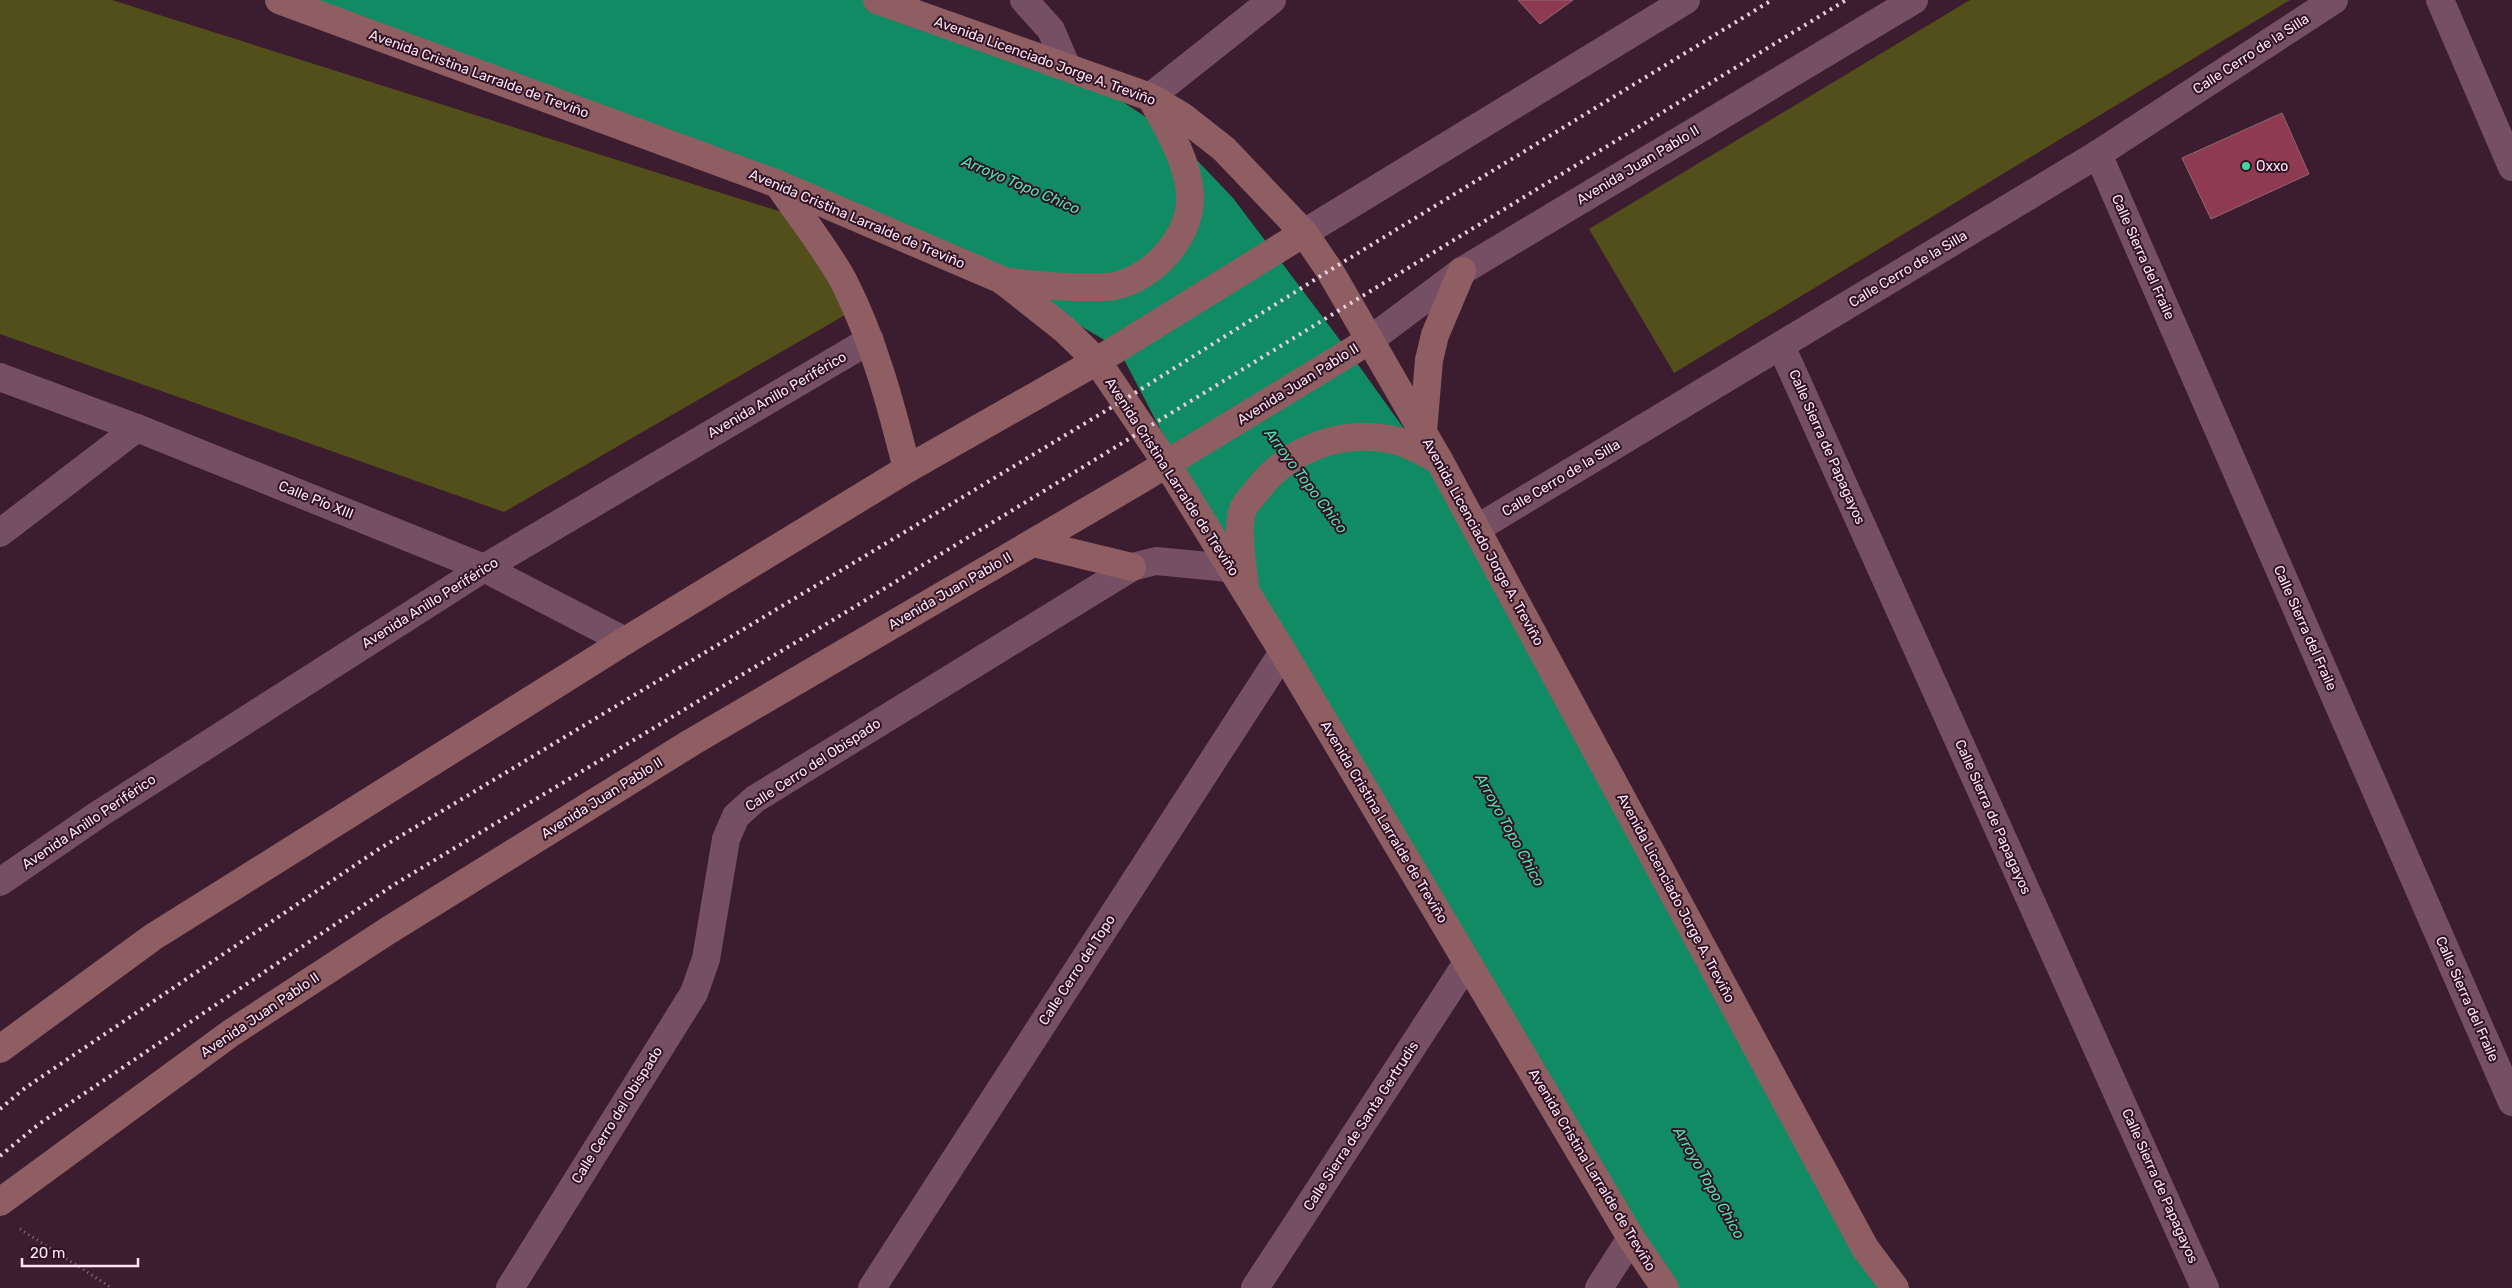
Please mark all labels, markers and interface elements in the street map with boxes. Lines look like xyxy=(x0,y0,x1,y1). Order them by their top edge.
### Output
street label: Calle Cerro de la Silla xyxy=(2190,10,2312,98)
street label: Avenida Licenciado Jorge A. Treviño xyxy=(932,13,1158,109)
street label: Avenida Cristina Larralde de Treviño xyxy=(367,26,591,122)
street label: Avenida Juan Pablo II xyxy=(1574,122,1702,208)
water label: Arroyo Topo Chico xyxy=(958,152,1083,218)
place label: Oxxo xyxy=(2256,158,2288,175)
marker: Oxxo xyxy=(2240,160,2252,172)
street label: Avenida Cristina Larralde de Treviño xyxy=(747,166,967,272)
street label: Calle Sierra del Fraile xyxy=(2108,192,2178,322)
street label: Calle Cerro de la Silla xyxy=(1846,227,1970,311)
street label: Avenida Juan Pablo II xyxy=(1234,340,1362,428)
street label: Avenida Anillo Periférico xyxy=(704,348,850,442)
street label: Calle Sierra de Papagayos xyxy=(1785,367,1869,527)
street label: Avenida Cristina Larralde de Treviño xyxy=(1101,375,1243,579)
water label: Arroyo Topo Chico xyxy=(1260,424,1351,537)
street label: Avenida Licenciado Jorge A. Treviño xyxy=(1419,435,1547,649)
street label: Calle Cerro de la Silla xyxy=(1499,436,1623,520)
street label: Calle Pío XIII xyxy=(276,477,356,523)
street label: Avenida Juan Pablo II xyxy=(885,549,1015,633)
street label: Avenida Anillo Periférico xyxy=(359,554,501,652)
street label: Calle Sierra del Fraile xyxy=(2270,563,2340,693)
street label: Calle Cerro del Obispado xyxy=(742,715,884,815)
street label: Avenida Cristina Larralde de Treviño xyxy=(1317,718,1451,926)
street label: Calle Sierra de Papagayos xyxy=(1951,737,2035,897)
street label: Avenida Juan Pablo II xyxy=(538,754,666,842)
water label: Arroyo Topo Chico xyxy=(1471,769,1549,890)
street label: Avenida Anillo Periférico xyxy=(19,771,159,873)
street label: Avenida Licenciado Jorge A. Treviño xyxy=(1613,791,1739,1005)
street label: Calle Cerro del Topo xyxy=(1035,912,1119,1028)
street label: Calle Sierra del Fraile xyxy=(2432,934,2502,1064)
street label: Avenida Juan Pablo II xyxy=(197,969,323,1061)
street label: Calle Sierra de Santa Gertrudis xyxy=(1300,1038,1422,1214)
street label: Calle Cerro del Obispado xyxy=(568,1043,666,1187)
street label: Avenida Cristina Larralde de Treviño xyxy=(1525,1066,1659,1274)
street label: Calle Sierra de Papagayos xyxy=(2118,1106,2202,1266)
water label: Arroyo Topo Chico xyxy=(1669,1123,1749,1243)
scale bar xyxy=(22,1236,139,1268)
text: 20 m xyxy=(30,1244,65,1262)

